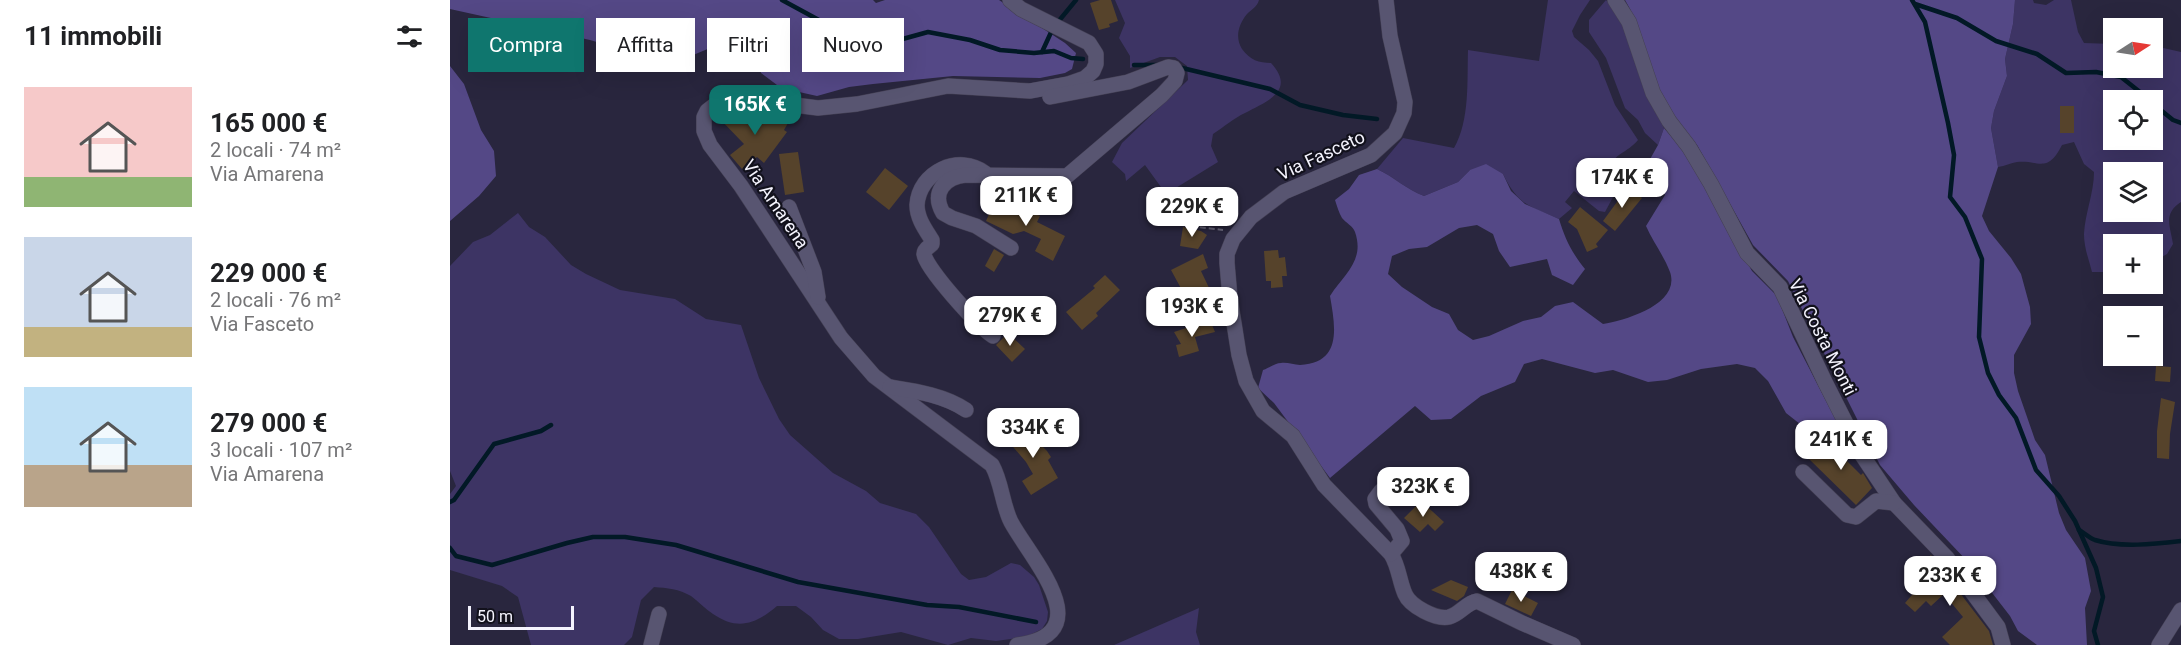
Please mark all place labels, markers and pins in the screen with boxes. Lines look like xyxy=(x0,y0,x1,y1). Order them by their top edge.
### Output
pin: 165K € xyxy=(706,85,804,136)
pin: 174K € xyxy=(1573,158,1671,209)
pin: 211K € xyxy=(977,176,1075,227)
pin: 229K € xyxy=(1143,187,1241,238)
pin: 193K € xyxy=(1143,287,1241,338)
pin: 279K € xyxy=(961,296,1059,347)
pin: 334K € xyxy=(984,408,1082,459)
pin: 241K € xyxy=(1792,420,1890,471)
pin: 323K € xyxy=(1374,467,1472,518)
pin: 438K € xyxy=(1472,552,1570,603)
pin: 233K € xyxy=(1901,556,1999,607)

